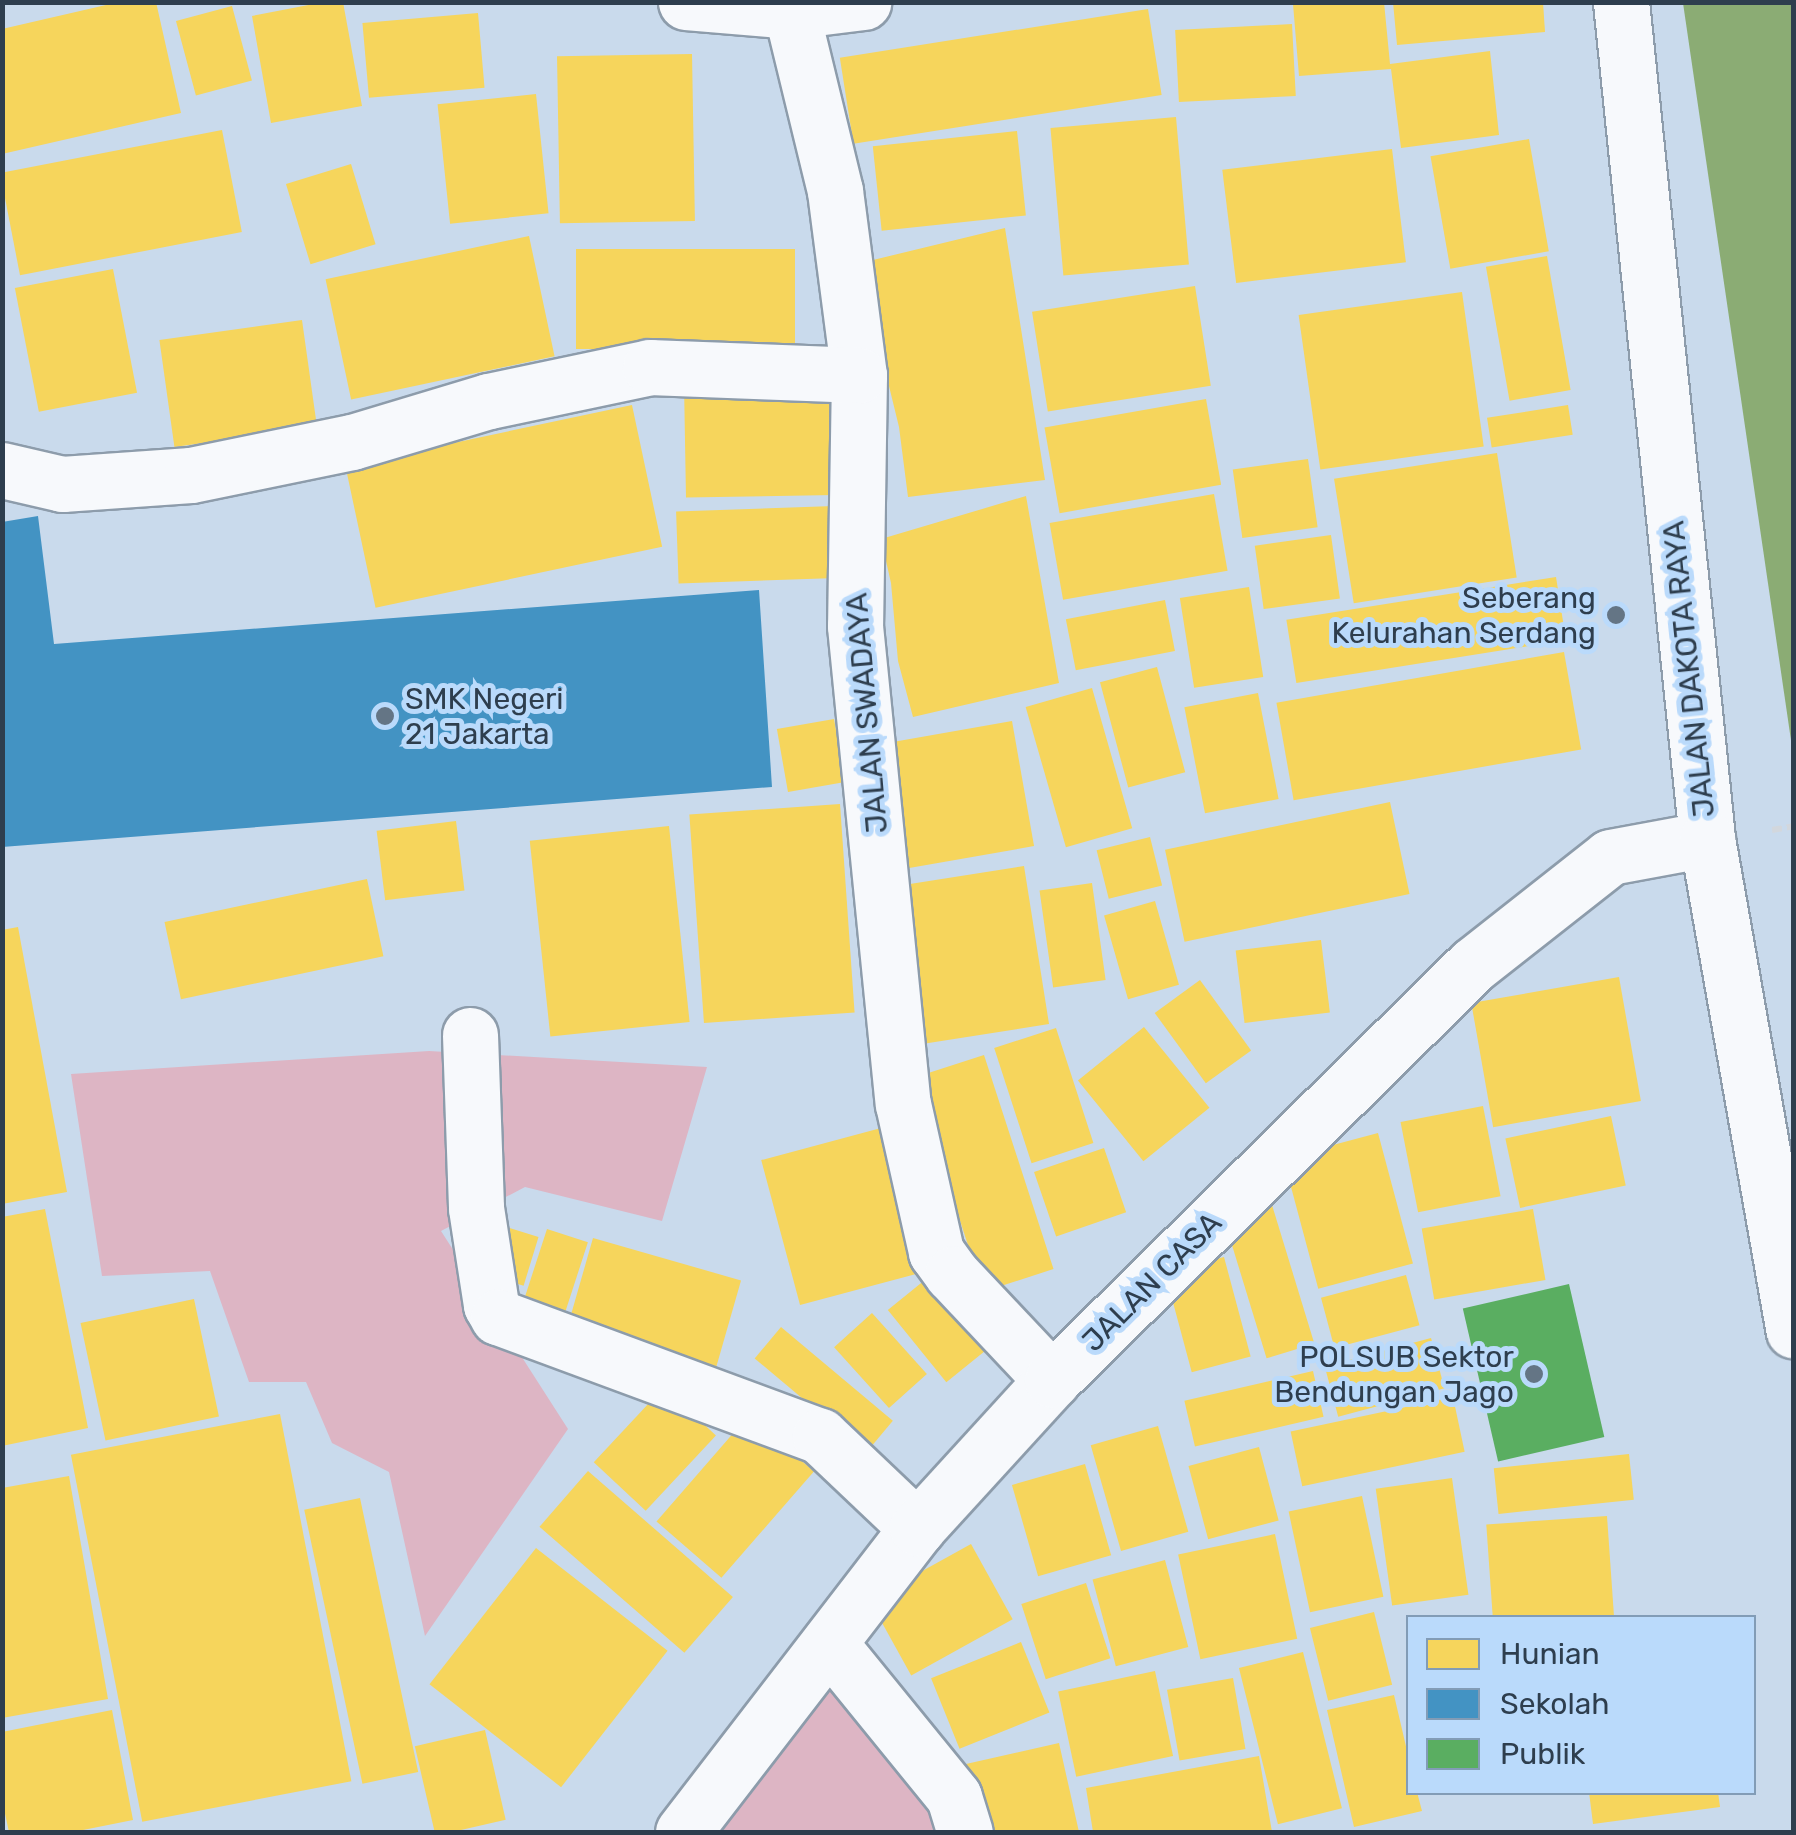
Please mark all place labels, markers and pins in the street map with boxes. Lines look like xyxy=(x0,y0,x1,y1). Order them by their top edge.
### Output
place label: Seberang Kelurahan Serdang xyxy=(1332,580,1596,650)
marker: Seberang Kelurahan Serdang xyxy=(1605,604,1627,626)
place label: SMK Negeri 21 Jakarta xyxy=(405,681,564,752)
marker: SMK Negeri 21 Jakarta xyxy=(374,705,396,727)
place label: POLSUB Sektor Bendungan Jago xyxy=(1274,1339,1514,1410)
marker: POLSUB Sektor Bendungan Jago xyxy=(1523,1363,1545,1385)

